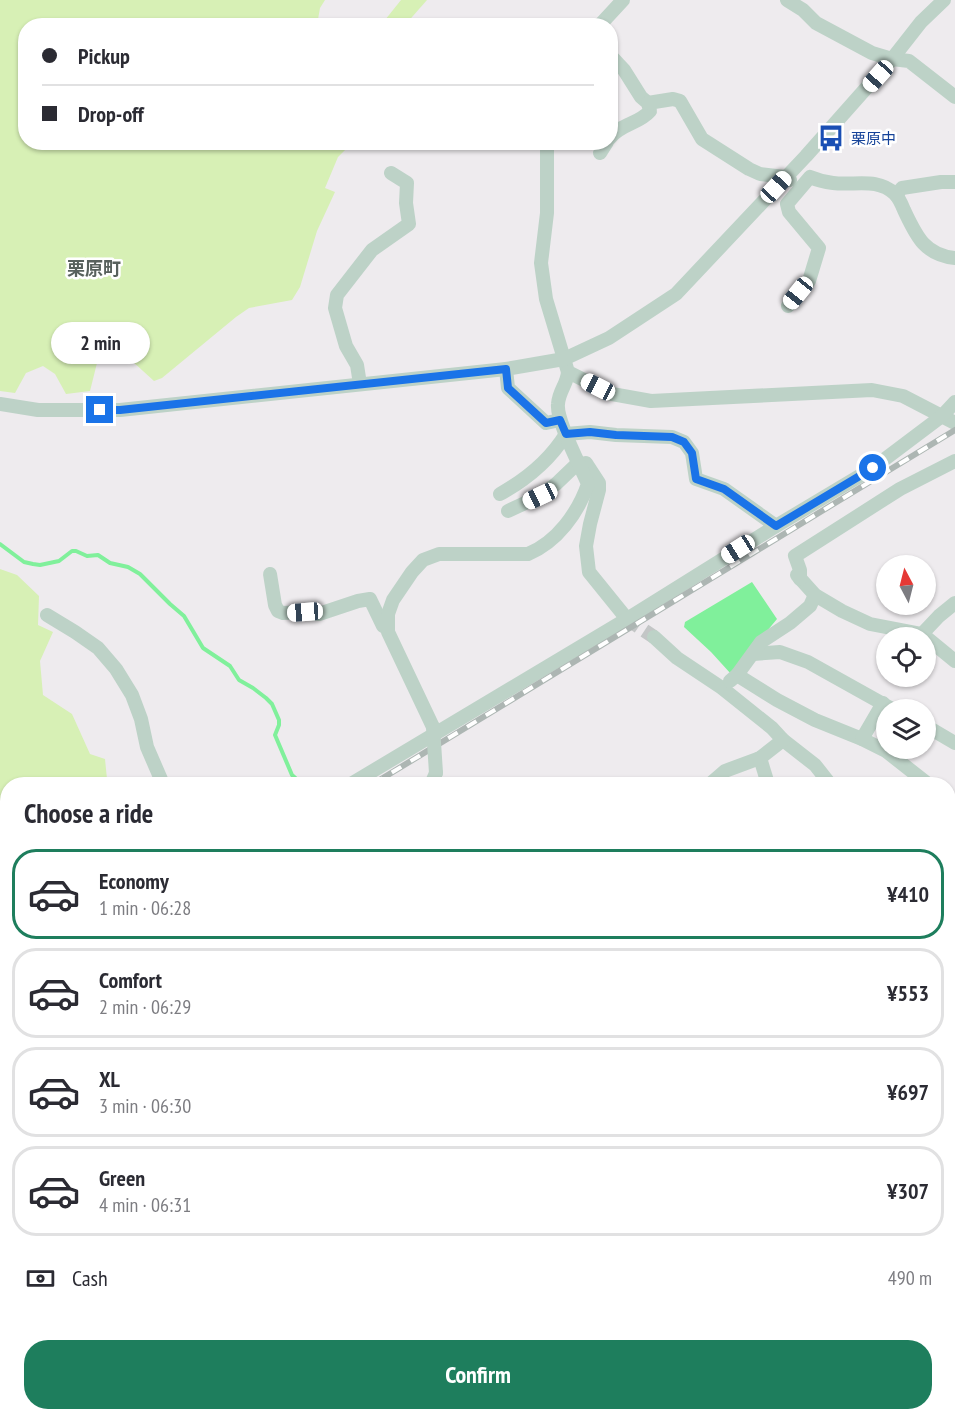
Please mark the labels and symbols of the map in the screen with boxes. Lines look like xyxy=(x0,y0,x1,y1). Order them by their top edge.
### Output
car xyxy=(859,57,897,95)
bus stop icon: 栗原中 xyxy=(816,123,846,153)
place label: 栗原中 xyxy=(851,129,896,148)
car xyxy=(757,168,795,206)
district label: 栗原町 xyxy=(67,257,121,280)
car xyxy=(780,273,816,313)
callout: 2 min xyxy=(51,323,150,365)
car xyxy=(578,371,618,403)
route end xyxy=(86,396,113,423)
route start xyxy=(859,454,886,481)
car xyxy=(520,480,560,512)
car xyxy=(718,532,758,566)
north arrow xyxy=(876,555,936,615)
car xyxy=(286,602,324,622)

